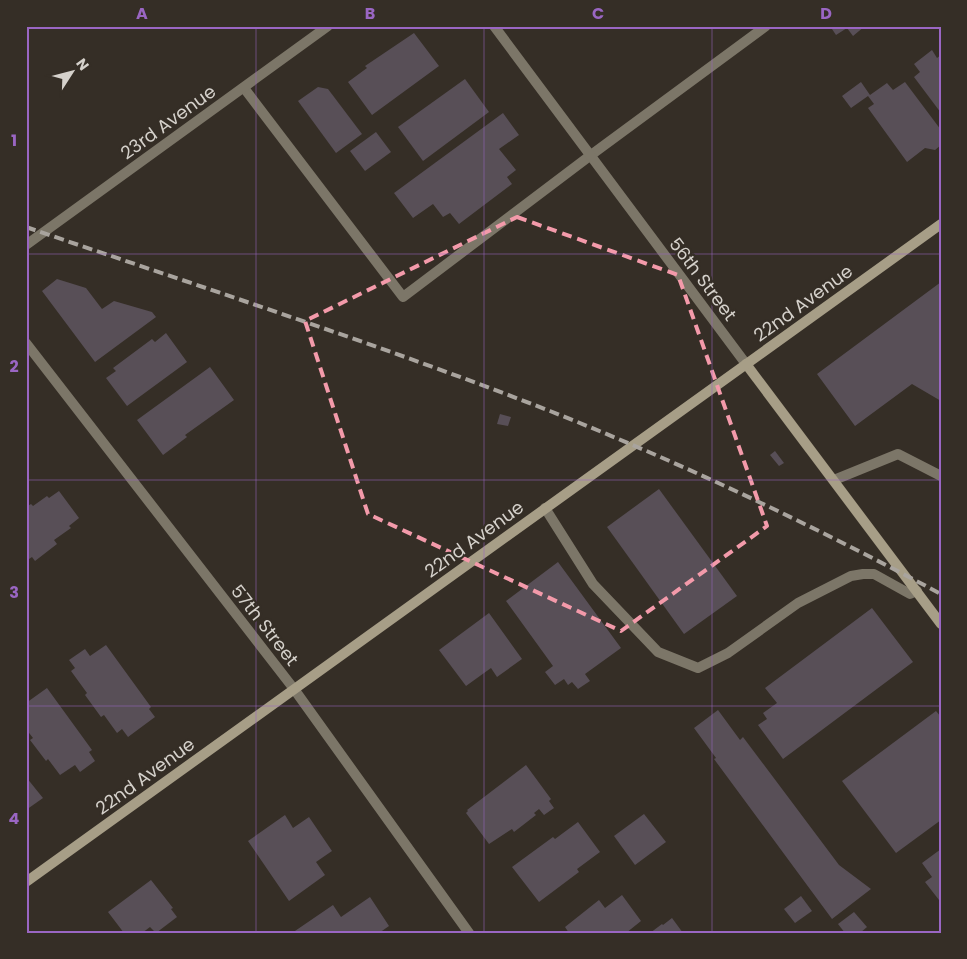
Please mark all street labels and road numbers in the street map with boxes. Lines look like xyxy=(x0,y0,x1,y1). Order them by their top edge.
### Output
street label: 23rd Avenue xyxy=(115,79,221,165)
street label: 56th Street xyxy=(663,232,743,326)
street label: 22nd Avenue xyxy=(748,259,858,347)
street label: 22nd Avenue xyxy=(419,495,529,583)
street label: 57th Street xyxy=(225,579,305,671)
street label: 22nd Avenue xyxy=(90,732,200,820)

